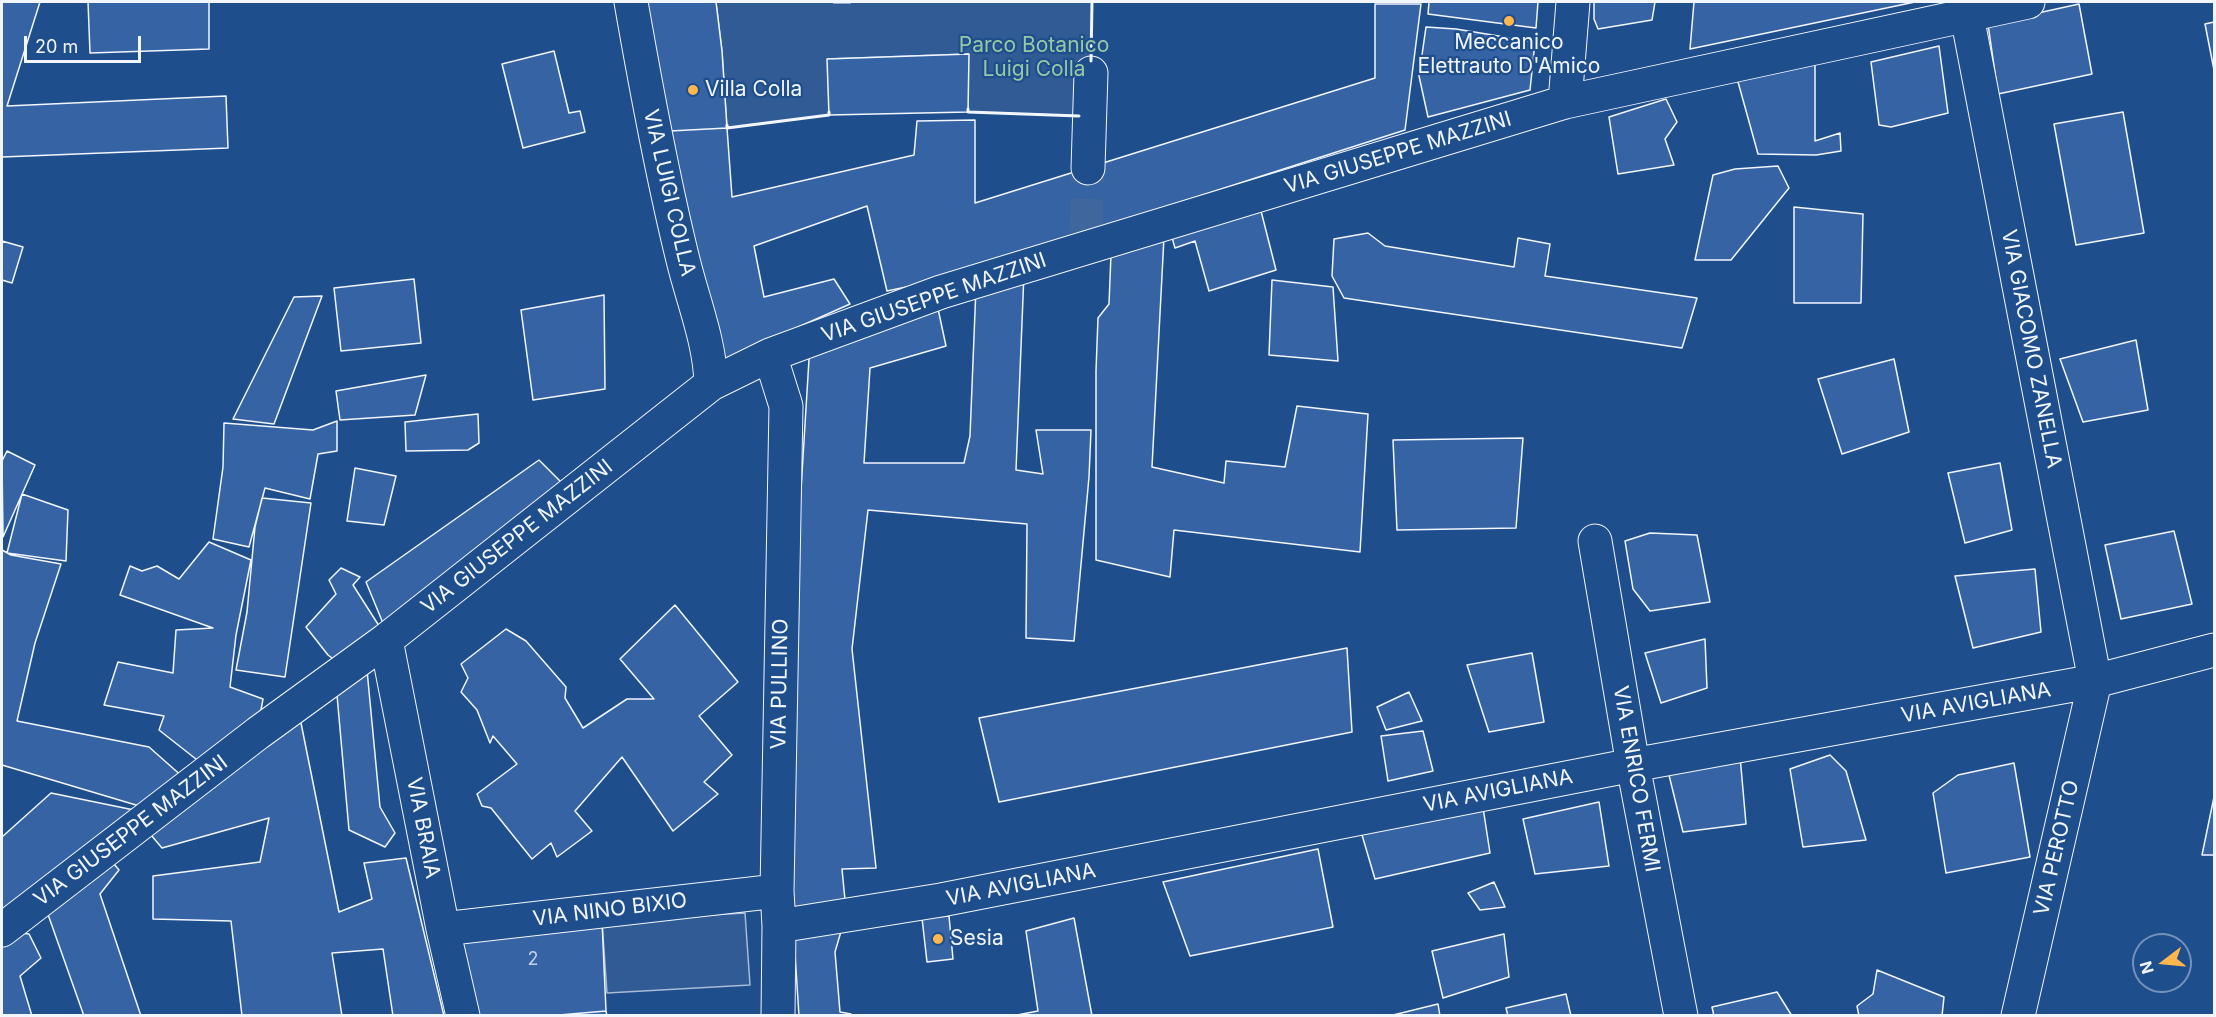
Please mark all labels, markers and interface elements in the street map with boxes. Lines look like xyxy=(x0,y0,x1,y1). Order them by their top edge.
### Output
marker: Meccanico Elettrauto D'Amico xyxy=(1502,14,1516,28)
scale bar xyxy=(27,24,144,62)
place label: Meccanico Elettrauto D'Amico xyxy=(1418,30,1600,80)
park label: Parco Botanico Luigi Colla xyxy=(959,33,1109,83)
text: 20 m xyxy=(35,36,78,57)
place label: Villa Colla xyxy=(705,77,802,103)
marker: Villa Colla xyxy=(686,83,700,97)
street label: VIA GIUSEPPE MAZZINI xyxy=(1282,106,1514,200)
street label: VIA LUIGI COLLA xyxy=(638,107,700,279)
street label: VIA GIACOMO ZANELLA xyxy=(1996,228,2066,470)
street label: VIA GIUSEPPE MAZZINI xyxy=(818,248,1050,348)
street label: VIA GIUSEPPE MAZZINI xyxy=(416,454,618,620)
street label: VIA PULLINO xyxy=(766,618,794,750)
street label: VIA AVIGLIANA xyxy=(1899,677,2053,729)
street label: VIA ENRICO FERMI xyxy=(1607,684,1665,874)
street label: VIA GIUSEPPE MAZZINI xyxy=(29,750,233,912)
street label: VIA AVIGLIANA xyxy=(1421,764,1575,818)
street label: VIA BRAIA xyxy=(401,775,445,881)
street label: VIA PEROTTO xyxy=(2029,778,2085,918)
street label: VIA AVIGLIANA xyxy=(944,858,1098,912)
street label: VIA NINO BIXIO xyxy=(531,888,689,932)
place label: Sesia xyxy=(950,926,1004,952)
marker: Sesia xyxy=(931,932,945,946)
north arrow xyxy=(2132,933,2192,993)
house number: 2 xyxy=(528,949,538,971)
text: N xyxy=(2135,959,2158,976)

